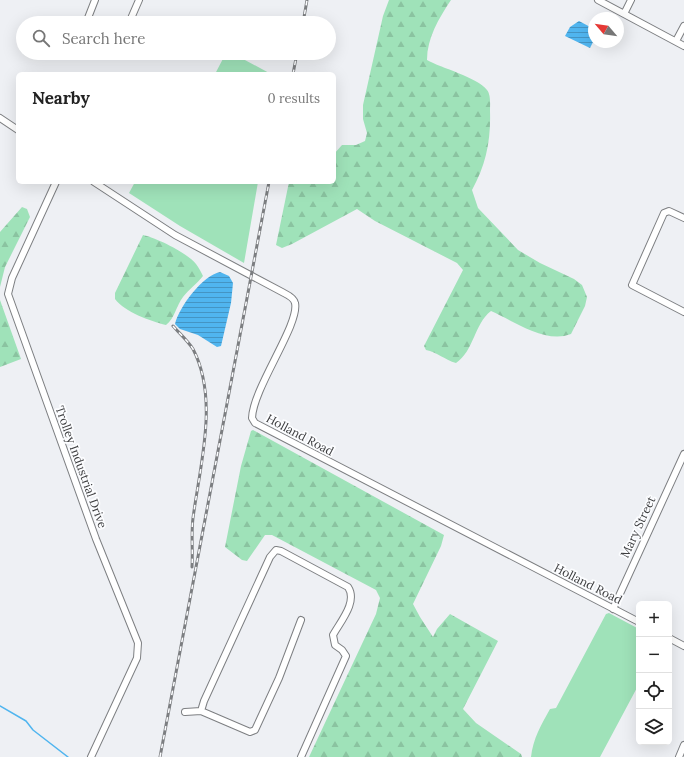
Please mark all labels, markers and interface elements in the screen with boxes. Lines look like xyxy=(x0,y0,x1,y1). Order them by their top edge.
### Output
north arrow xyxy=(588,12,624,48)
search box xyxy=(16,16,336,60)
icon: search xyxy=(30,27,52,49)
text: Search here xyxy=(62,29,145,48)
text: Nearby xyxy=(32,87,90,109)
text: 0 results xyxy=(268,90,320,107)
street label: Trolley Industrial Drive xyxy=(52,404,111,530)
street label: Holland Road xyxy=(264,410,337,459)
street label: Mary Street xyxy=(617,493,658,560)
street label: Holland Road xyxy=(552,560,625,607)
map controls xyxy=(636,601,672,745)
button: + xyxy=(636,601,672,637)
button: − xyxy=(636,637,672,673)
button: locate xyxy=(636,673,672,709)
button: layers xyxy=(636,709,672,745)

